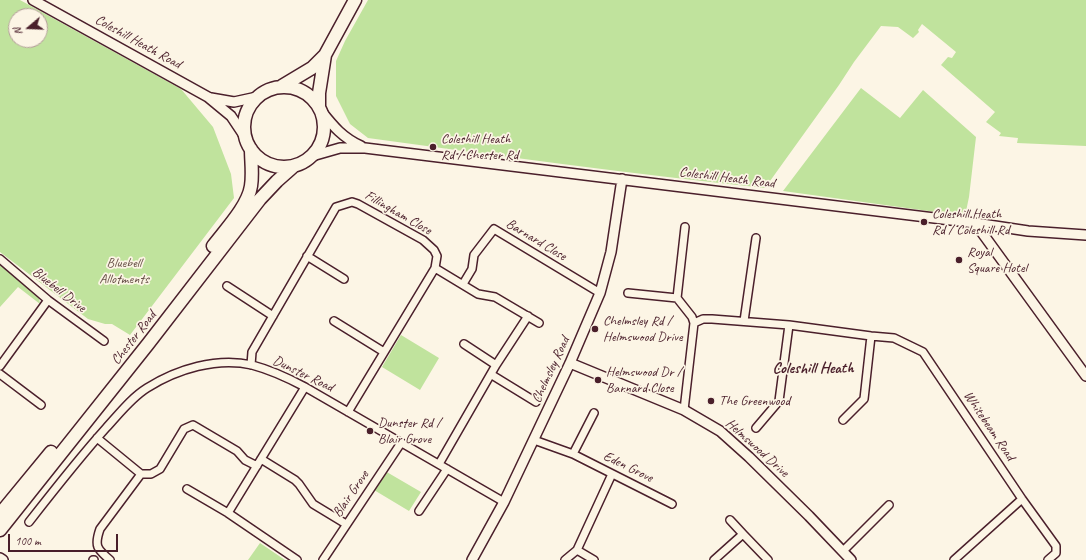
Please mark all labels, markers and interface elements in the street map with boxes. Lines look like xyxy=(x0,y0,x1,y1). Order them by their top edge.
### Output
north arrow xyxy=(8,8,48,48)
street label: Coleshill Heath Road xyxy=(92,11,184,73)
text: N xyxy=(10,26,25,37)
place label: Coleshill Heath Rd / Chester Rd xyxy=(441,131,518,164)
marker: Coleshill Heath Rd / Chester Rd xyxy=(428,142,438,152)
street label: Coleshill Heath Road xyxy=(678,164,776,192)
street label: Fillingham Close xyxy=(362,187,434,239)
place label: Coleshill Heath Rd / Coleshill Rd xyxy=(932,206,1009,238)
street label: Barnard Close xyxy=(503,215,569,265)
marker: Coleshill Heath Rd / Coleshill Rd xyxy=(919,217,929,227)
place label: Royal Square Hotel xyxy=(967,244,1027,276)
park label: Bluebell Allotments xyxy=(99,255,149,288)
marker: Royal Square Hotel xyxy=(954,255,964,265)
street label: Bluebell Drive xyxy=(29,264,89,316)
street label: Chester Road xyxy=(108,308,160,368)
place label: Chelmsley Rd / Helmswood Drive xyxy=(603,313,682,346)
marker: Chelmsley Rd / Helmswood Drive xyxy=(590,324,600,334)
street label: Chelmsley Road xyxy=(528,334,574,406)
street label: Dunster Road xyxy=(270,352,336,396)
district label: Coleshill Heath xyxy=(772,359,854,379)
place label: Helmswood Dr / Barnard Close xyxy=(606,364,682,396)
marker: Helmswood Dr / Barnard Close xyxy=(593,375,603,385)
street label: Whitebeam Road xyxy=(960,388,1018,464)
place label: The Greenwood xyxy=(719,393,790,409)
marker: The Greenwood xyxy=(706,396,716,406)
place label: Dunster Rd / Blair Grove xyxy=(378,415,441,448)
street label: Helmswood Drive xyxy=(722,415,792,481)
marker: Dunster Rd / Blair Grove xyxy=(365,426,375,436)
street label: Eden Grove xyxy=(600,448,656,486)
street label: Blair Grove xyxy=(329,467,373,521)
scale bar xyxy=(10,526,120,552)
text: 100 m xyxy=(15,533,41,549)

